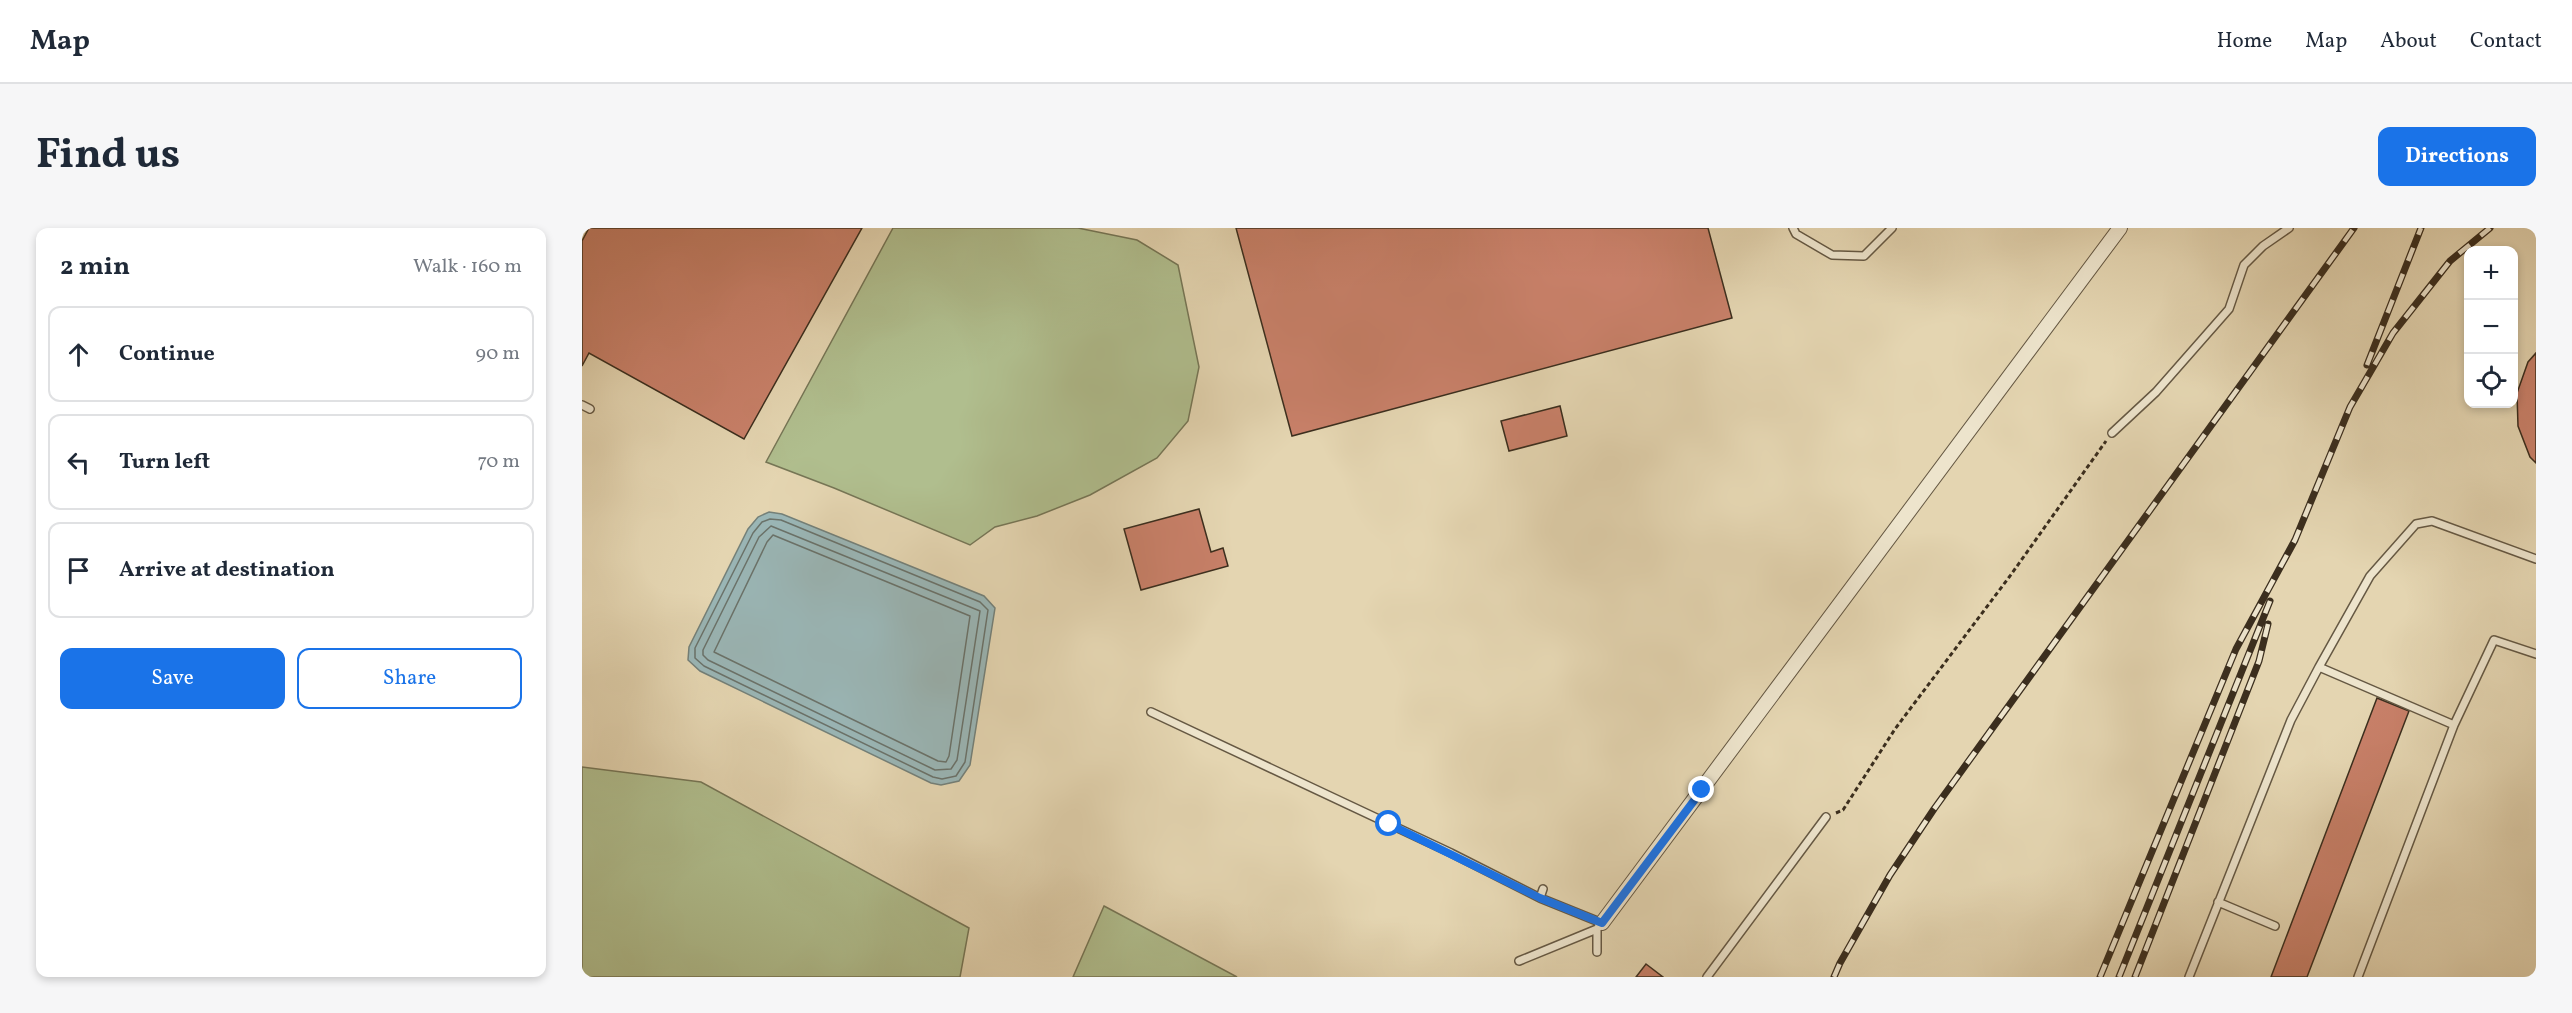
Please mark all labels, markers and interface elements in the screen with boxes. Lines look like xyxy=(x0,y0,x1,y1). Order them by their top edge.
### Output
text: Map xyxy=(30,22,90,61)
text: Home xyxy=(2217,27,2272,56)
text: Map xyxy=(2305,27,2347,56)
text: About xyxy=(2380,27,2437,56)
text: Contact xyxy=(2470,27,2542,56)
text: Find us xyxy=(36,127,180,186)
button: Directions xyxy=(2378,127,2536,186)
map controls xyxy=(2464,246,2518,408)
button: + xyxy=(2464,246,2518,300)
text: 2 min xyxy=(60,249,130,285)
text: Walk · 160 m xyxy=(413,253,522,281)
button: − xyxy=(2464,300,2518,354)
icon: ahead xyxy=(62,338,95,371)
text: Continue xyxy=(119,339,215,370)
text: 90 m xyxy=(476,340,520,368)
button: locate xyxy=(2464,354,2518,408)
icon: left xyxy=(62,446,95,479)
text: Turn left xyxy=(119,447,210,478)
text: 70 m xyxy=(477,448,520,476)
icon: arrive xyxy=(62,554,95,587)
text: Arrive at destination xyxy=(119,555,335,586)
button: Save xyxy=(60,648,285,709)
button: Share xyxy=(297,648,522,709)
route end xyxy=(1688,776,1714,802)
route start xyxy=(1375,810,1401,836)

